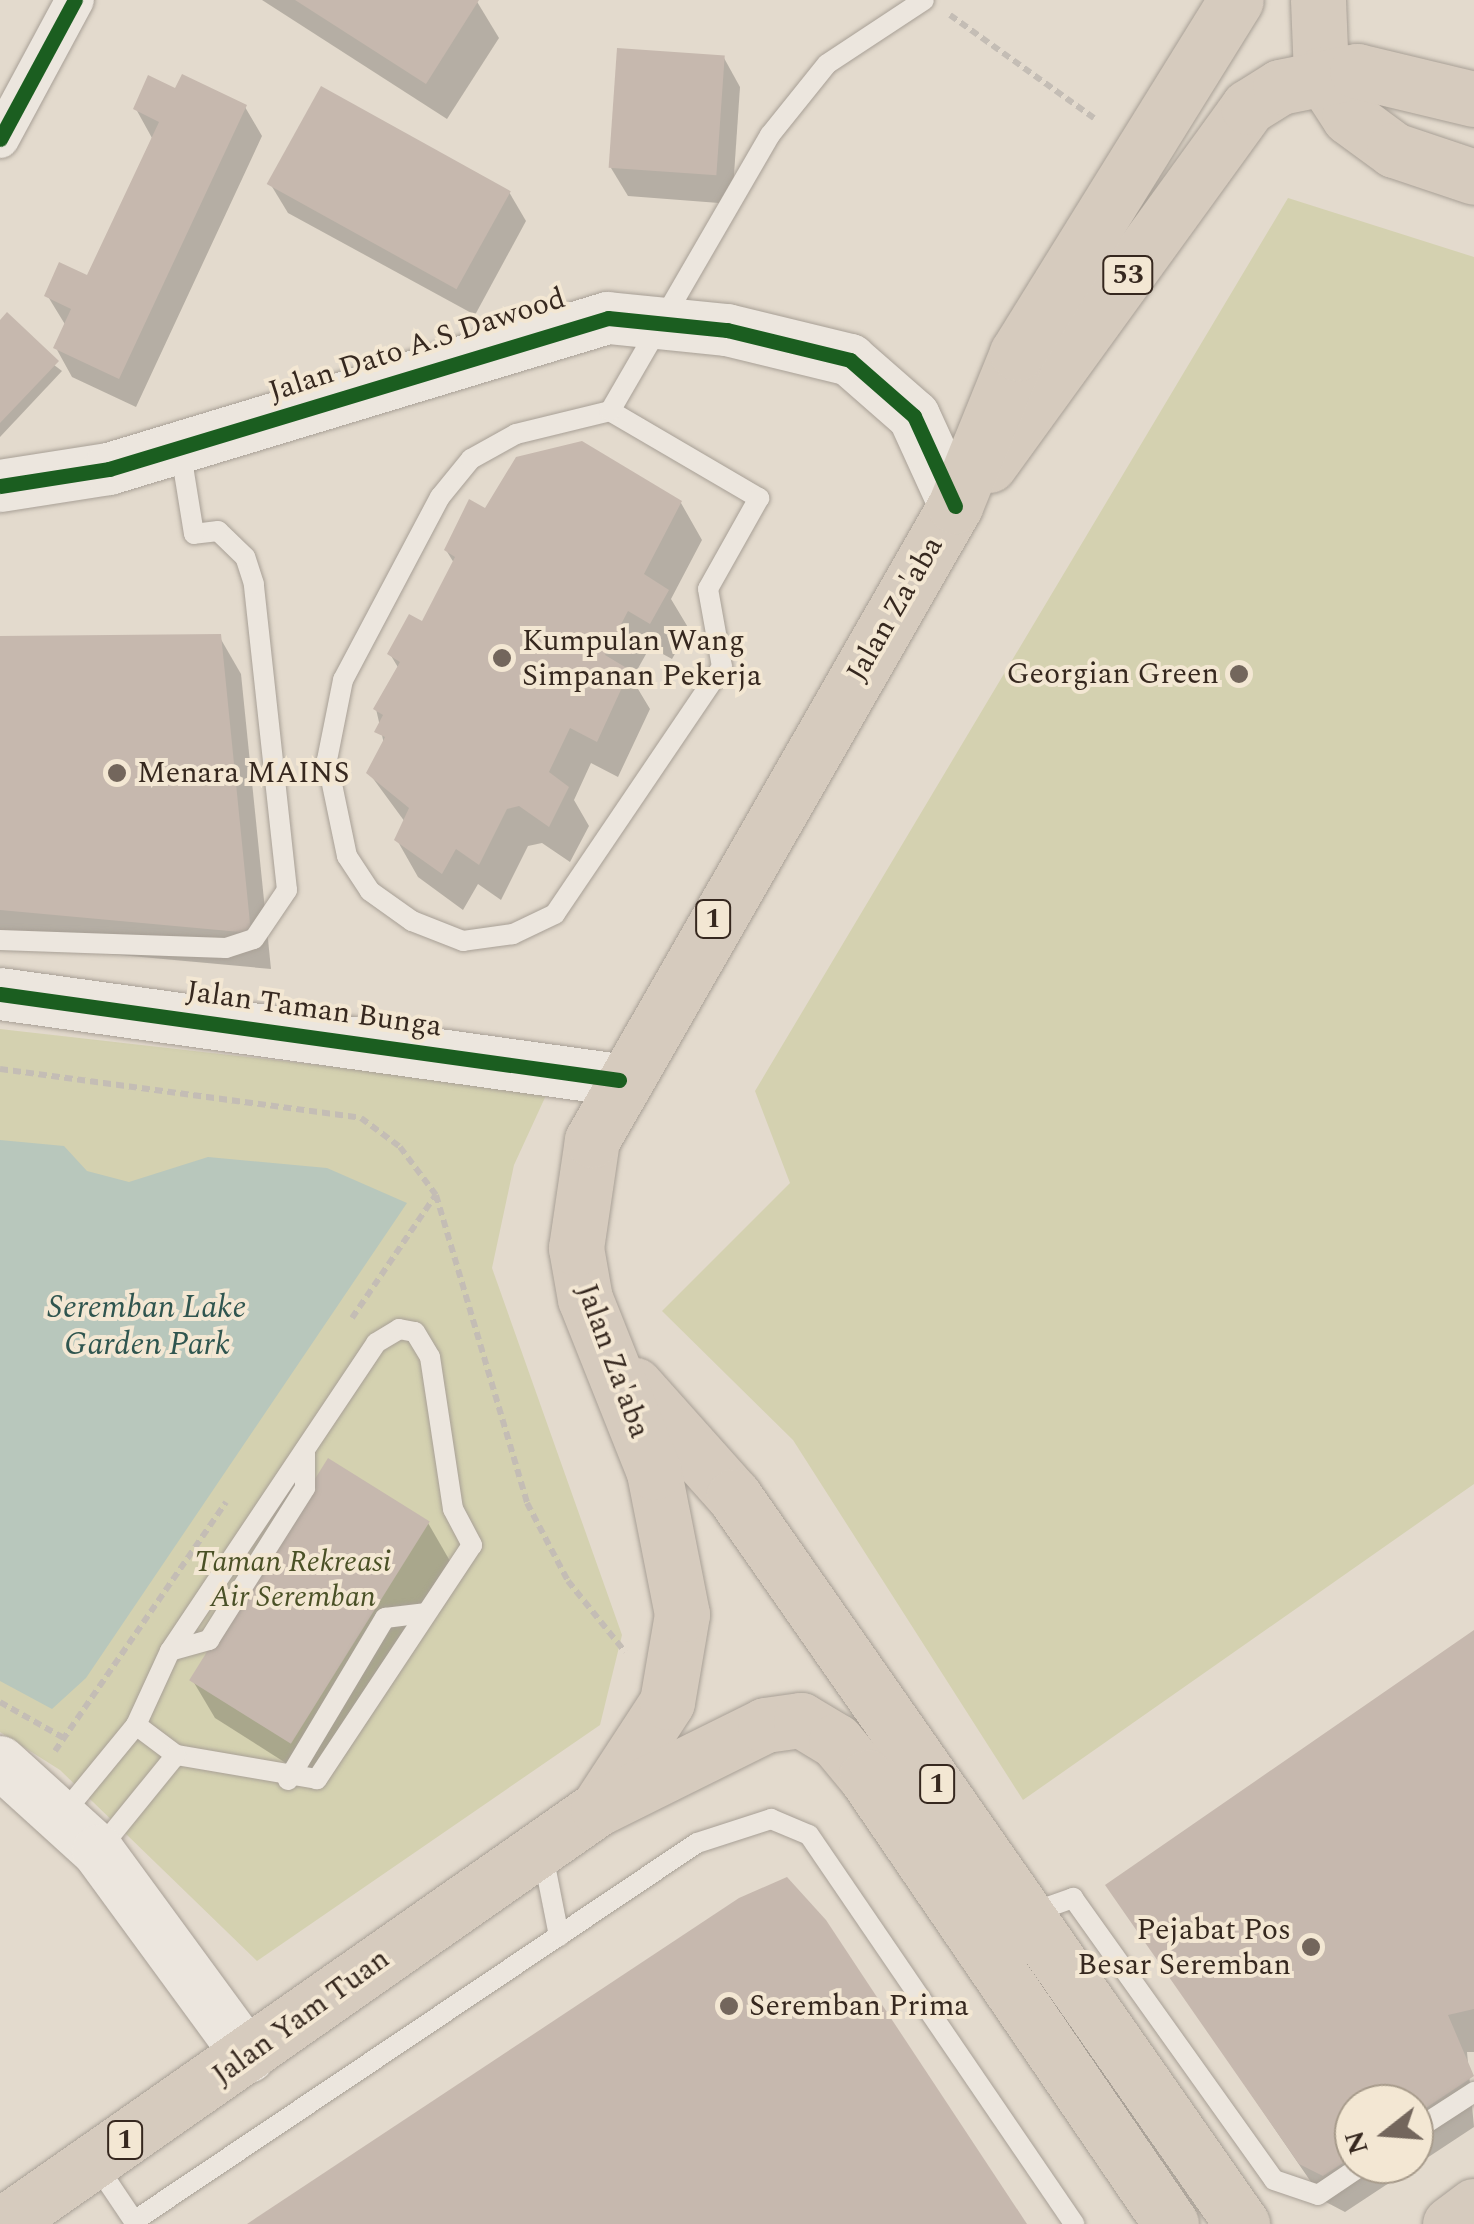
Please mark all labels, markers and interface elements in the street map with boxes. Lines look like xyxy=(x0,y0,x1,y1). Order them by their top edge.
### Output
road number: 53 xyxy=(1100,252,1156,298)
street label: Jalan Dato A.S Dawood xyxy=(264,280,570,410)
street label: Jalan Za'aba xyxy=(839,530,951,688)
place label: Kumpulan Wang Simpanan Pekerja xyxy=(522,623,762,694)
marker: Kumpulan Wang Simpanan Pekerja xyxy=(491,647,513,669)
place label: Georgian Green xyxy=(1006,656,1219,692)
marker: Georgian Green xyxy=(1228,663,1250,685)
place label: Menara MAINS xyxy=(137,755,350,791)
marker: Menara MAINS xyxy=(106,762,128,784)
road number: 1 xyxy=(693,896,733,942)
street label: Jalan Taman Bunga xyxy=(184,973,444,1045)
street label: Jalan Za'aba xyxy=(568,1279,658,1443)
water label: Seremban Lake Garden Park xyxy=(48,1290,246,1365)
park label: Taman Rekreasi Air Seremban xyxy=(195,1544,391,1614)
road number: 1 xyxy=(917,1761,957,1807)
place label: Pejabat Pos Besar Seremban xyxy=(1077,1912,1291,1982)
marker: Pejabat Pos Besar Seremban xyxy=(1300,1936,1322,1958)
street label: Jalan Yam Tuan xyxy=(205,1941,397,2093)
place label: Seremban Prima xyxy=(749,1988,969,2024)
marker: Seremban Prima xyxy=(718,1995,740,2017)
north arrow xyxy=(1334,2084,1434,2184)
road number: 1 xyxy=(105,2117,145,2163)
text: N xyxy=(1333,2125,1381,2160)

